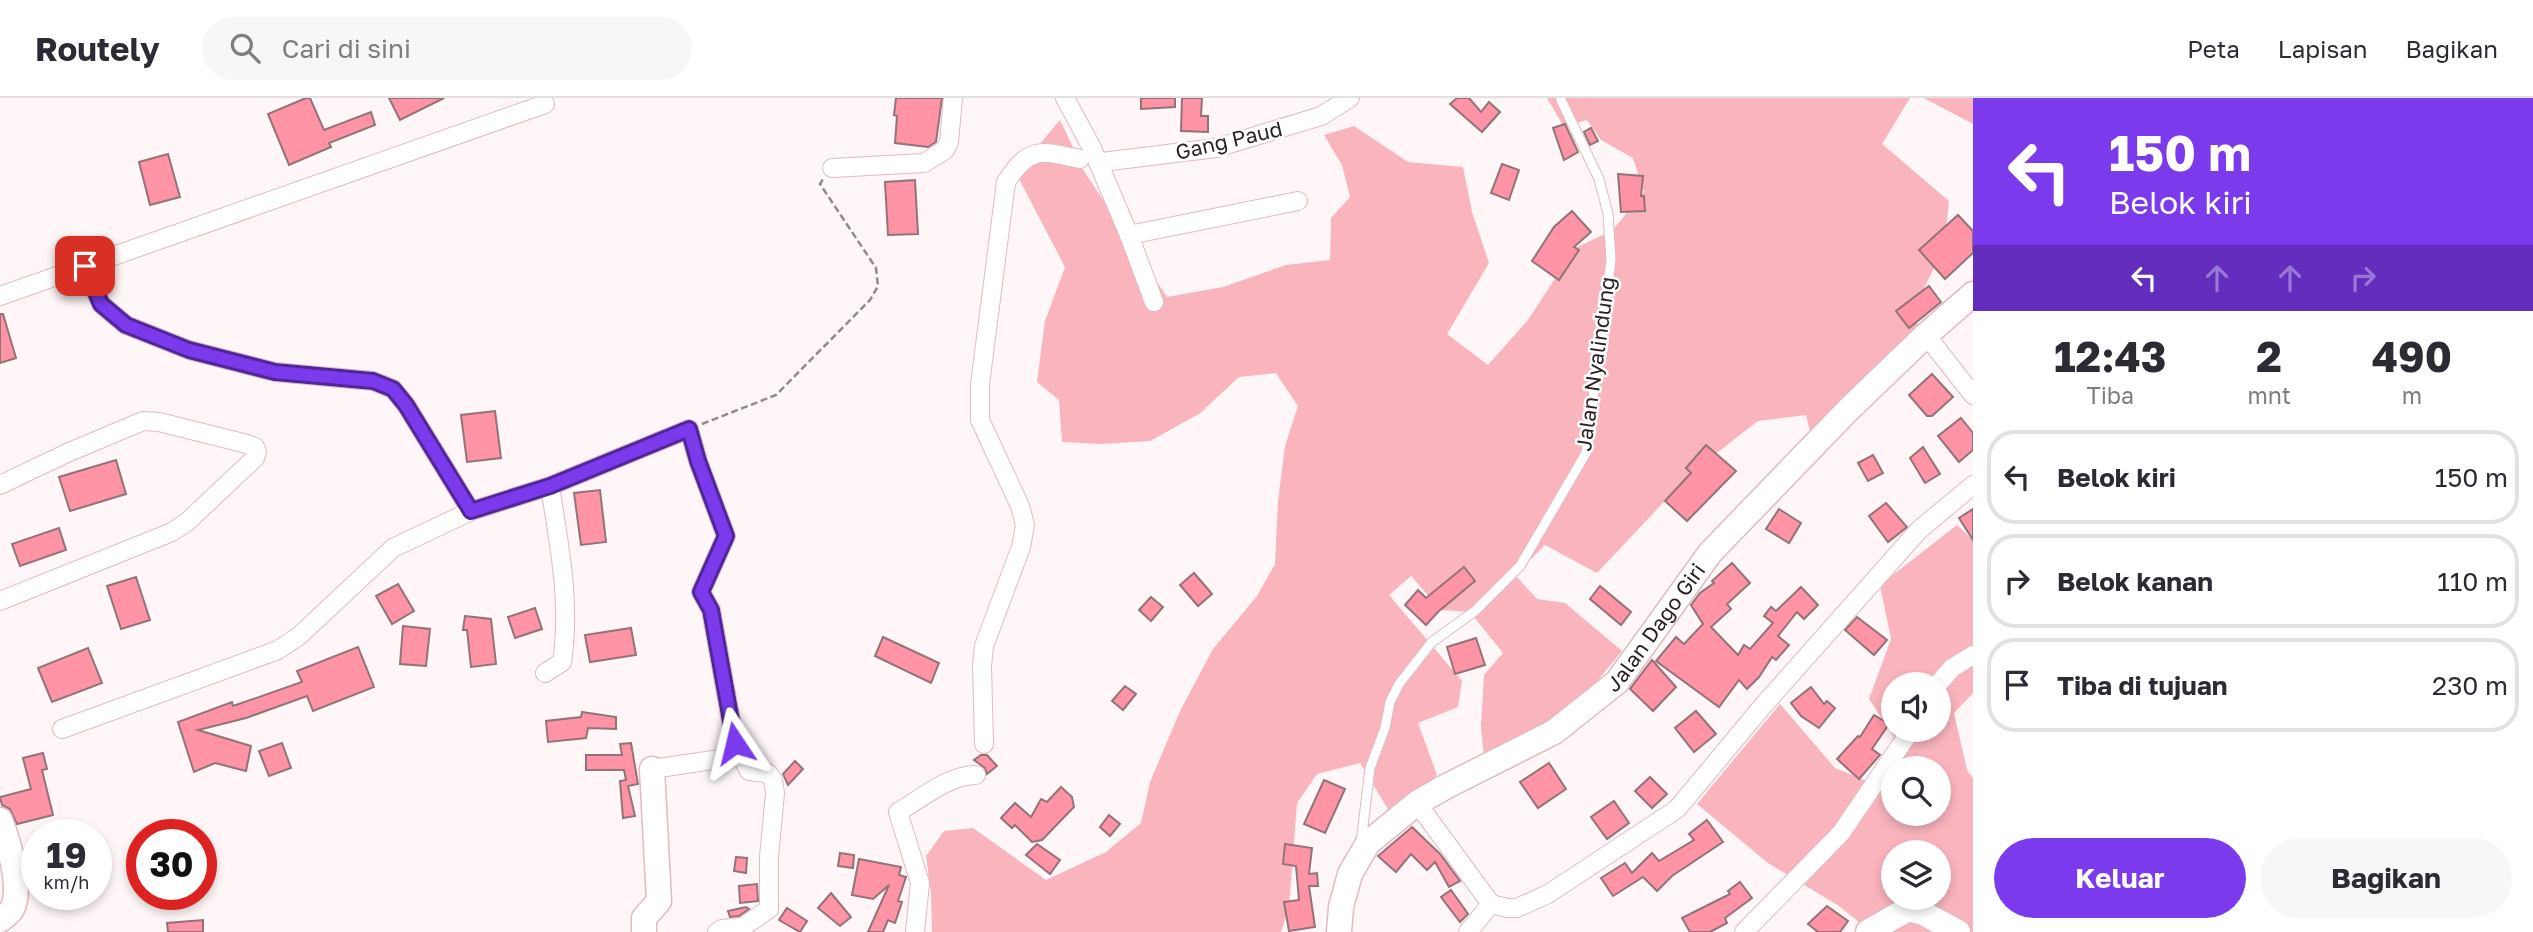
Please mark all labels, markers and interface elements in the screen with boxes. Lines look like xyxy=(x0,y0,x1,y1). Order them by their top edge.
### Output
search box xyxy=(202,17,692,80)
text: Routely xyxy=(35,29,160,68)
icon: search xyxy=(226,29,264,67)
text: Cari di sini xyxy=(282,33,411,64)
text: Peta xyxy=(2187,34,2240,63)
text: Lapisan xyxy=(2278,34,2368,63)
text: Bagikan xyxy=(2406,34,2498,63)
street label: Gang Paud xyxy=(1173,115,1285,165)
text: 150 m xyxy=(2109,123,2251,182)
icon: left xyxy=(1994,126,2085,217)
text: Belok kiri xyxy=(2109,183,2252,221)
pin xyxy=(55,236,115,296)
icon: arrive xyxy=(66,247,104,285)
icon: left xyxy=(2125,259,2163,297)
icon: ahead xyxy=(2198,259,2236,297)
icon: ahead xyxy=(2271,259,2309,297)
icon: right xyxy=(2344,259,2382,297)
street label: Jalan Nyalindung xyxy=(1570,275,1620,453)
text: 12:43 xyxy=(2054,331,2166,381)
text: 2 xyxy=(2256,331,2282,381)
text: 490 xyxy=(2372,331,2452,381)
text: Tiba xyxy=(2086,381,2134,409)
text: mnt xyxy=(2247,381,2291,409)
text: m xyxy=(2402,381,2422,409)
icon: left xyxy=(1998,458,2036,496)
text: Belok kiri xyxy=(2057,462,2176,493)
text: 150 m xyxy=(2435,462,2508,493)
street label: Jalan Dago Giri xyxy=(1601,558,1710,697)
icon: right xyxy=(1998,562,2036,600)
text: Belok kanan xyxy=(2057,566,2213,597)
text: 110 m xyxy=(2437,566,2508,597)
icon: arrive xyxy=(1998,666,2036,704)
text: Tiba di tujuan xyxy=(2057,670,2227,701)
text: 230 m xyxy=(2432,670,2508,701)
map controls xyxy=(1881,672,1951,910)
button: sound xyxy=(1881,672,1951,742)
position arrow xyxy=(698,706,772,780)
button: search xyxy=(1881,756,1951,826)
speed limit sign: 30 xyxy=(126,819,217,910)
text: 19 xyxy=(46,834,87,876)
button: Keluar xyxy=(1994,838,2246,918)
button: Bagikan xyxy=(2260,838,2512,918)
button: layers xyxy=(1881,840,1951,910)
text: km/h xyxy=(44,871,89,893)

